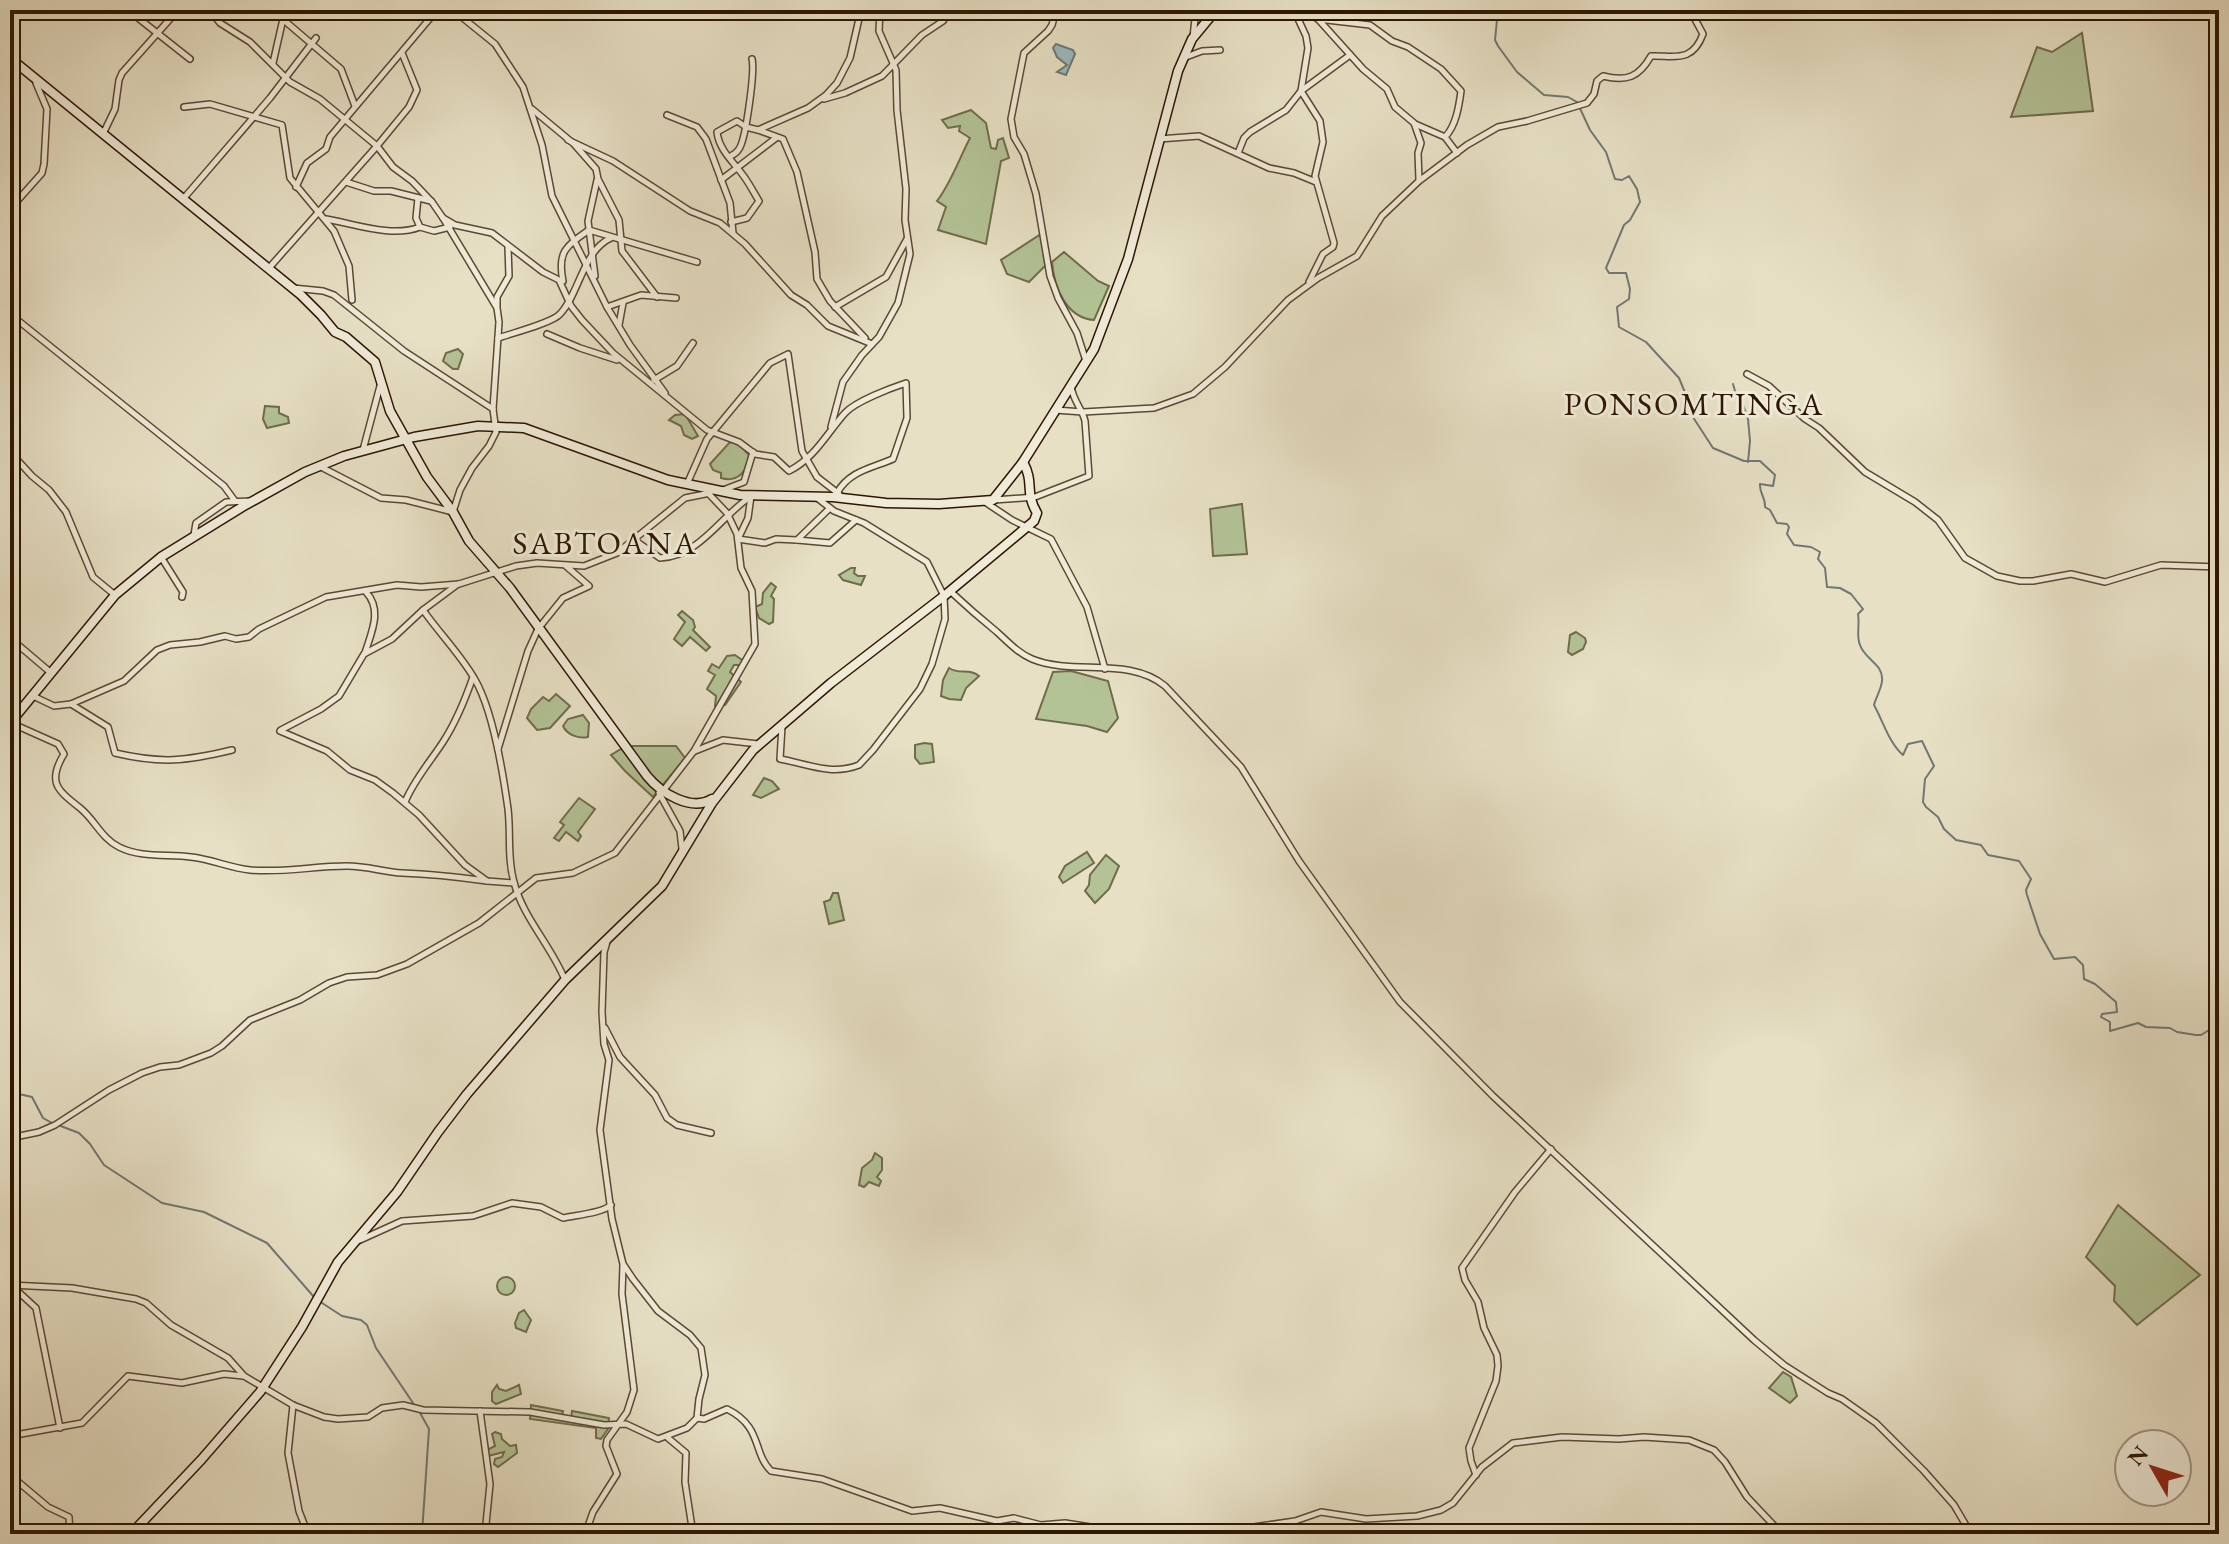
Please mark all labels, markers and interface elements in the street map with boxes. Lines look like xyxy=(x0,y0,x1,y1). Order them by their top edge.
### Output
district label: PONSOMTINGA xyxy=(1564,383,1824,425)
district label: SABTOANA xyxy=(512,522,698,564)
north arrow xyxy=(2113,1428,2193,1508)
text: N xyxy=(2121,1440,2155,1472)

